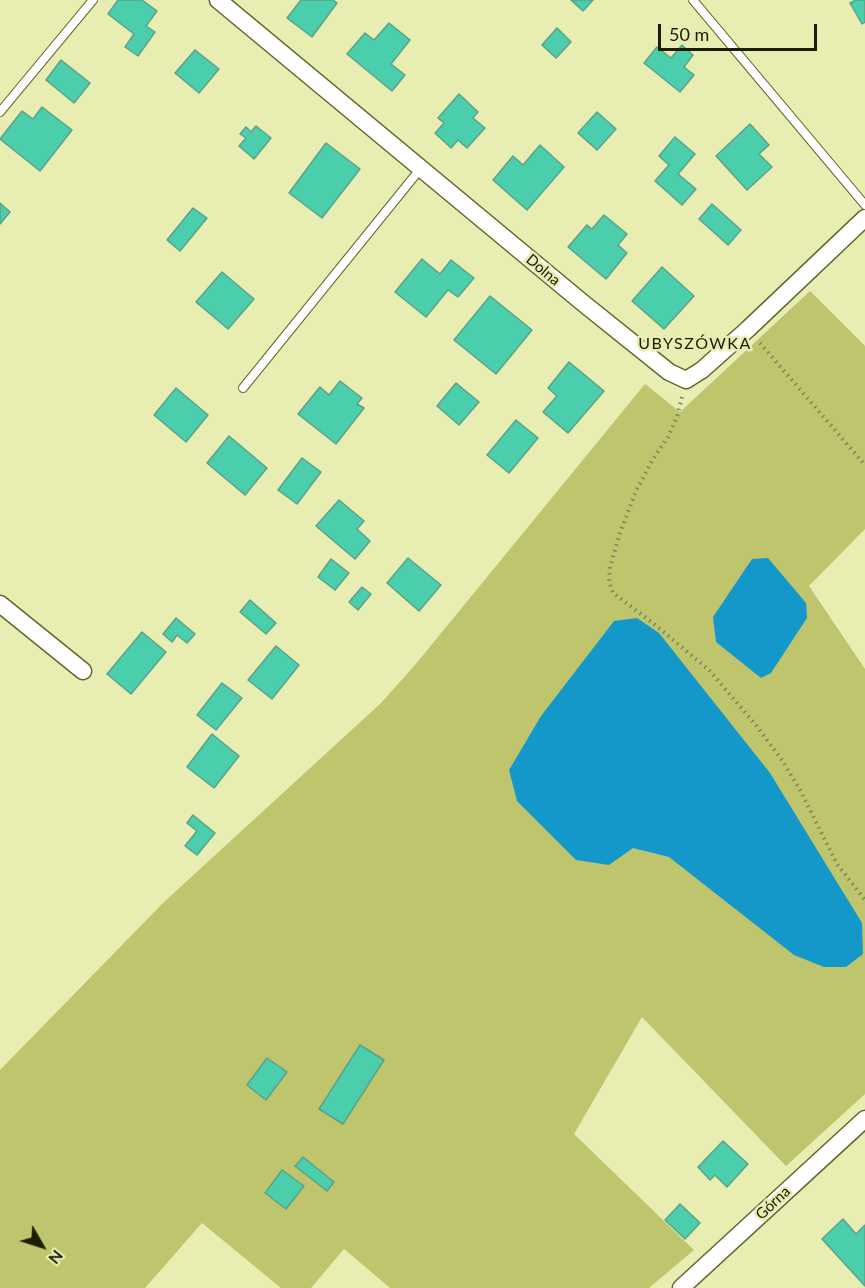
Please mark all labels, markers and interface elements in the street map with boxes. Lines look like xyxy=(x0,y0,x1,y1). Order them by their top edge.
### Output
scale bar xyxy=(661,12,820,50)
text: 50 m xyxy=(669,23,709,45)
street label: Dolna xyxy=(522,251,564,289)
district label: UBYSZÓWKA xyxy=(638,334,752,354)
street label: Górna xyxy=(752,1183,794,1223)
north arrow xyxy=(12,1216,72,1276)
text: N xyxy=(45,1247,68,1268)

